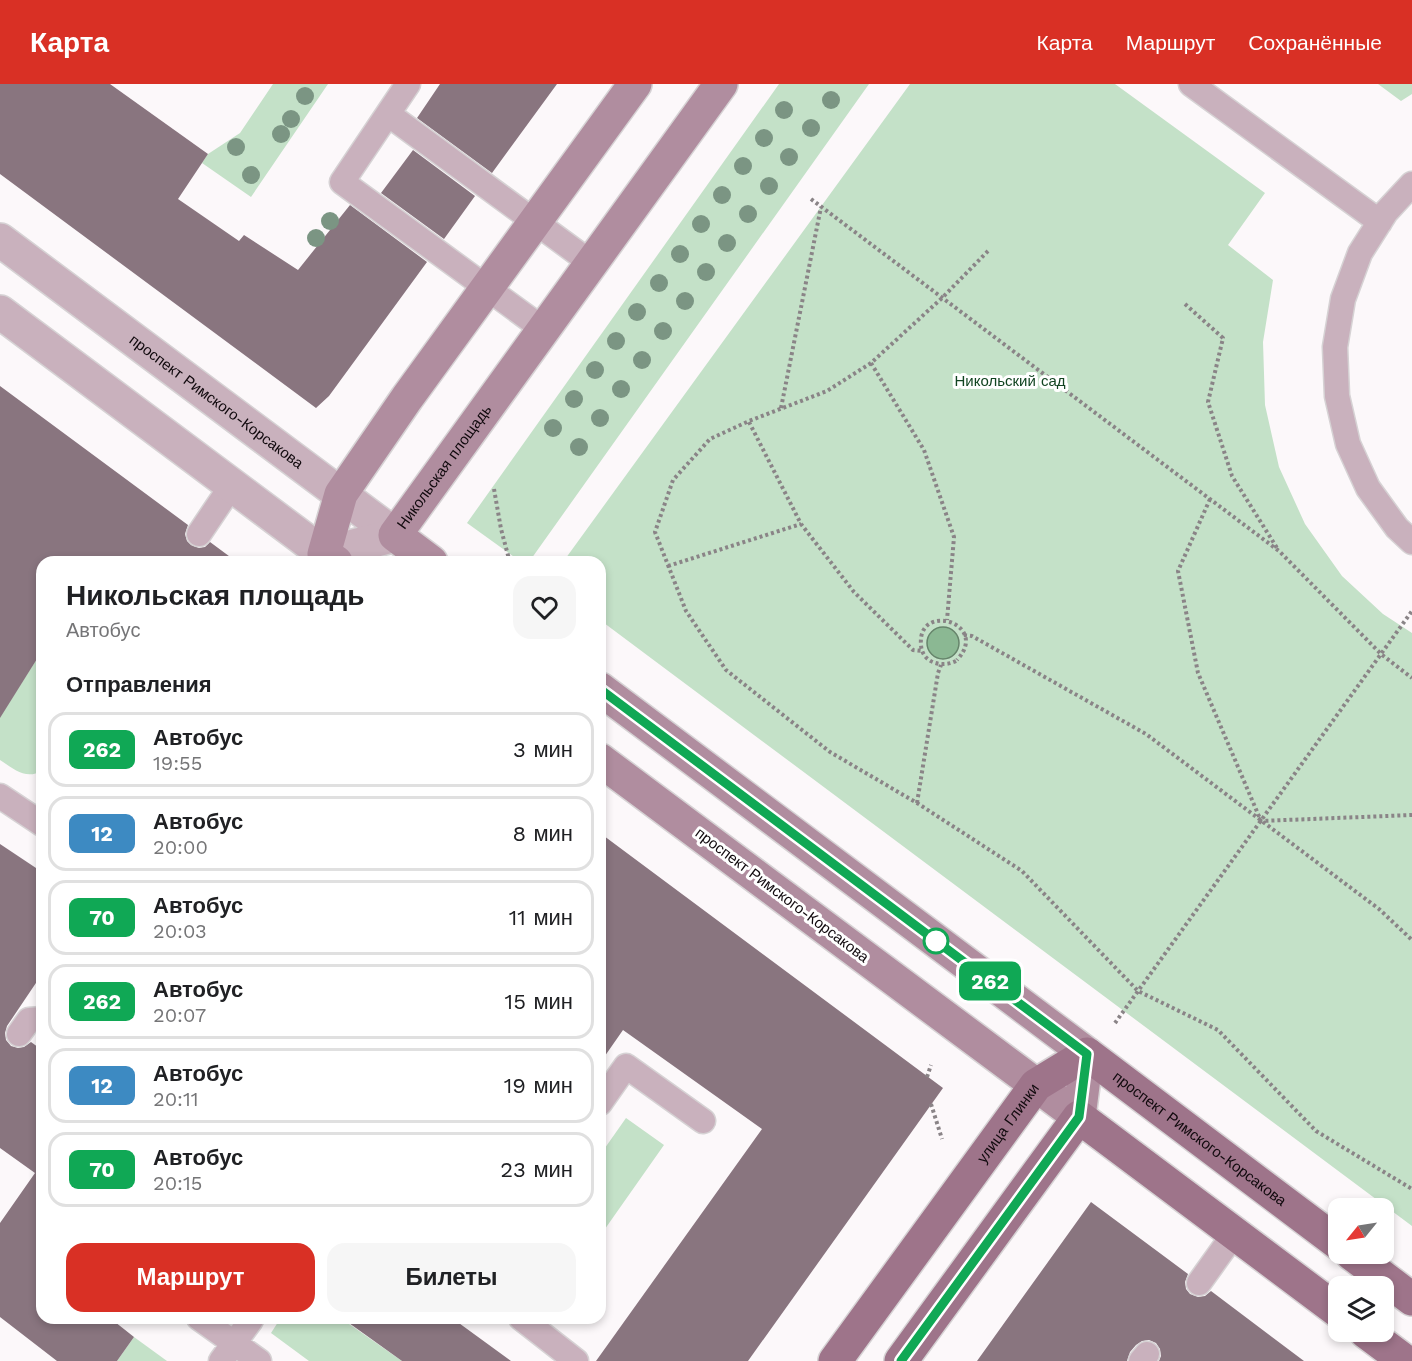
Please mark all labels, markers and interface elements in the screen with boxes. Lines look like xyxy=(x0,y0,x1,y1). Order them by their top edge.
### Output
text: Карта xyxy=(30,26,109,59)
text: Карта xyxy=(1037,30,1093,55)
text: Маршрут xyxy=(1126,30,1215,55)
text: Сохранённые xyxy=(1248,30,1382,55)
street label: проспект Римского-Корсакова xyxy=(126,331,307,473)
park label: Никольский сад xyxy=(954,372,1066,390)
street label: Никольская площадь xyxy=(393,401,495,533)
button: heart xyxy=(513,576,576,639)
text: Никольская площадь xyxy=(66,579,365,612)
text: Автобус xyxy=(66,618,140,642)
text: Отправления xyxy=(66,672,212,697)
text: Автобус xyxy=(153,725,243,750)
text: 262 xyxy=(83,737,121,762)
text: 3 мин xyxy=(513,737,573,762)
text: 19:55 xyxy=(153,751,202,775)
text: Автобус xyxy=(153,809,243,834)
text: 12 xyxy=(91,821,113,846)
text: 8 мин xyxy=(512,821,573,846)
street label: проспект Римского-Корсакова xyxy=(692,824,873,966)
text: 20:00 xyxy=(153,835,208,859)
text: Автобус xyxy=(153,893,243,918)
text: 70 xyxy=(89,905,115,930)
text: 11 мин xyxy=(509,905,573,930)
text: 20:03 xyxy=(153,919,207,943)
unlabelled marker xyxy=(923,928,949,954)
line badge: 262 xyxy=(956,962,1024,1000)
text: 262 xyxy=(971,969,1009,994)
text: Автобус xyxy=(153,977,243,1002)
text: 262 xyxy=(83,989,121,1014)
text: 15 мин xyxy=(505,989,573,1014)
text: 20:07 xyxy=(153,1003,206,1027)
text: Автобус xyxy=(153,1061,243,1086)
street label: проспект Римского-Корсакова xyxy=(1109,1068,1290,1210)
text: 12 xyxy=(91,1073,113,1098)
text: 19 мин xyxy=(504,1073,573,1098)
street label: улица Глинки xyxy=(973,1080,1043,1167)
text: 20:11 xyxy=(153,1087,199,1111)
text: Автобус xyxy=(153,1145,243,1170)
text: 70 xyxy=(89,1157,115,1182)
text: 23 мин xyxy=(500,1157,573,1182)
text: 20:15 xyxy=(153,1171,202,1195)
north arrow xyxy=(1328,1198,1394,1264)
map controls xyxy=(1328,1198,1394,1342)
button: Маршрут xyxy=(66,1243,315,1312)
button: Билеты xyxy=(327,1243,576,1312)
button: layers xyxy=(1328,1276,1394,1342)

